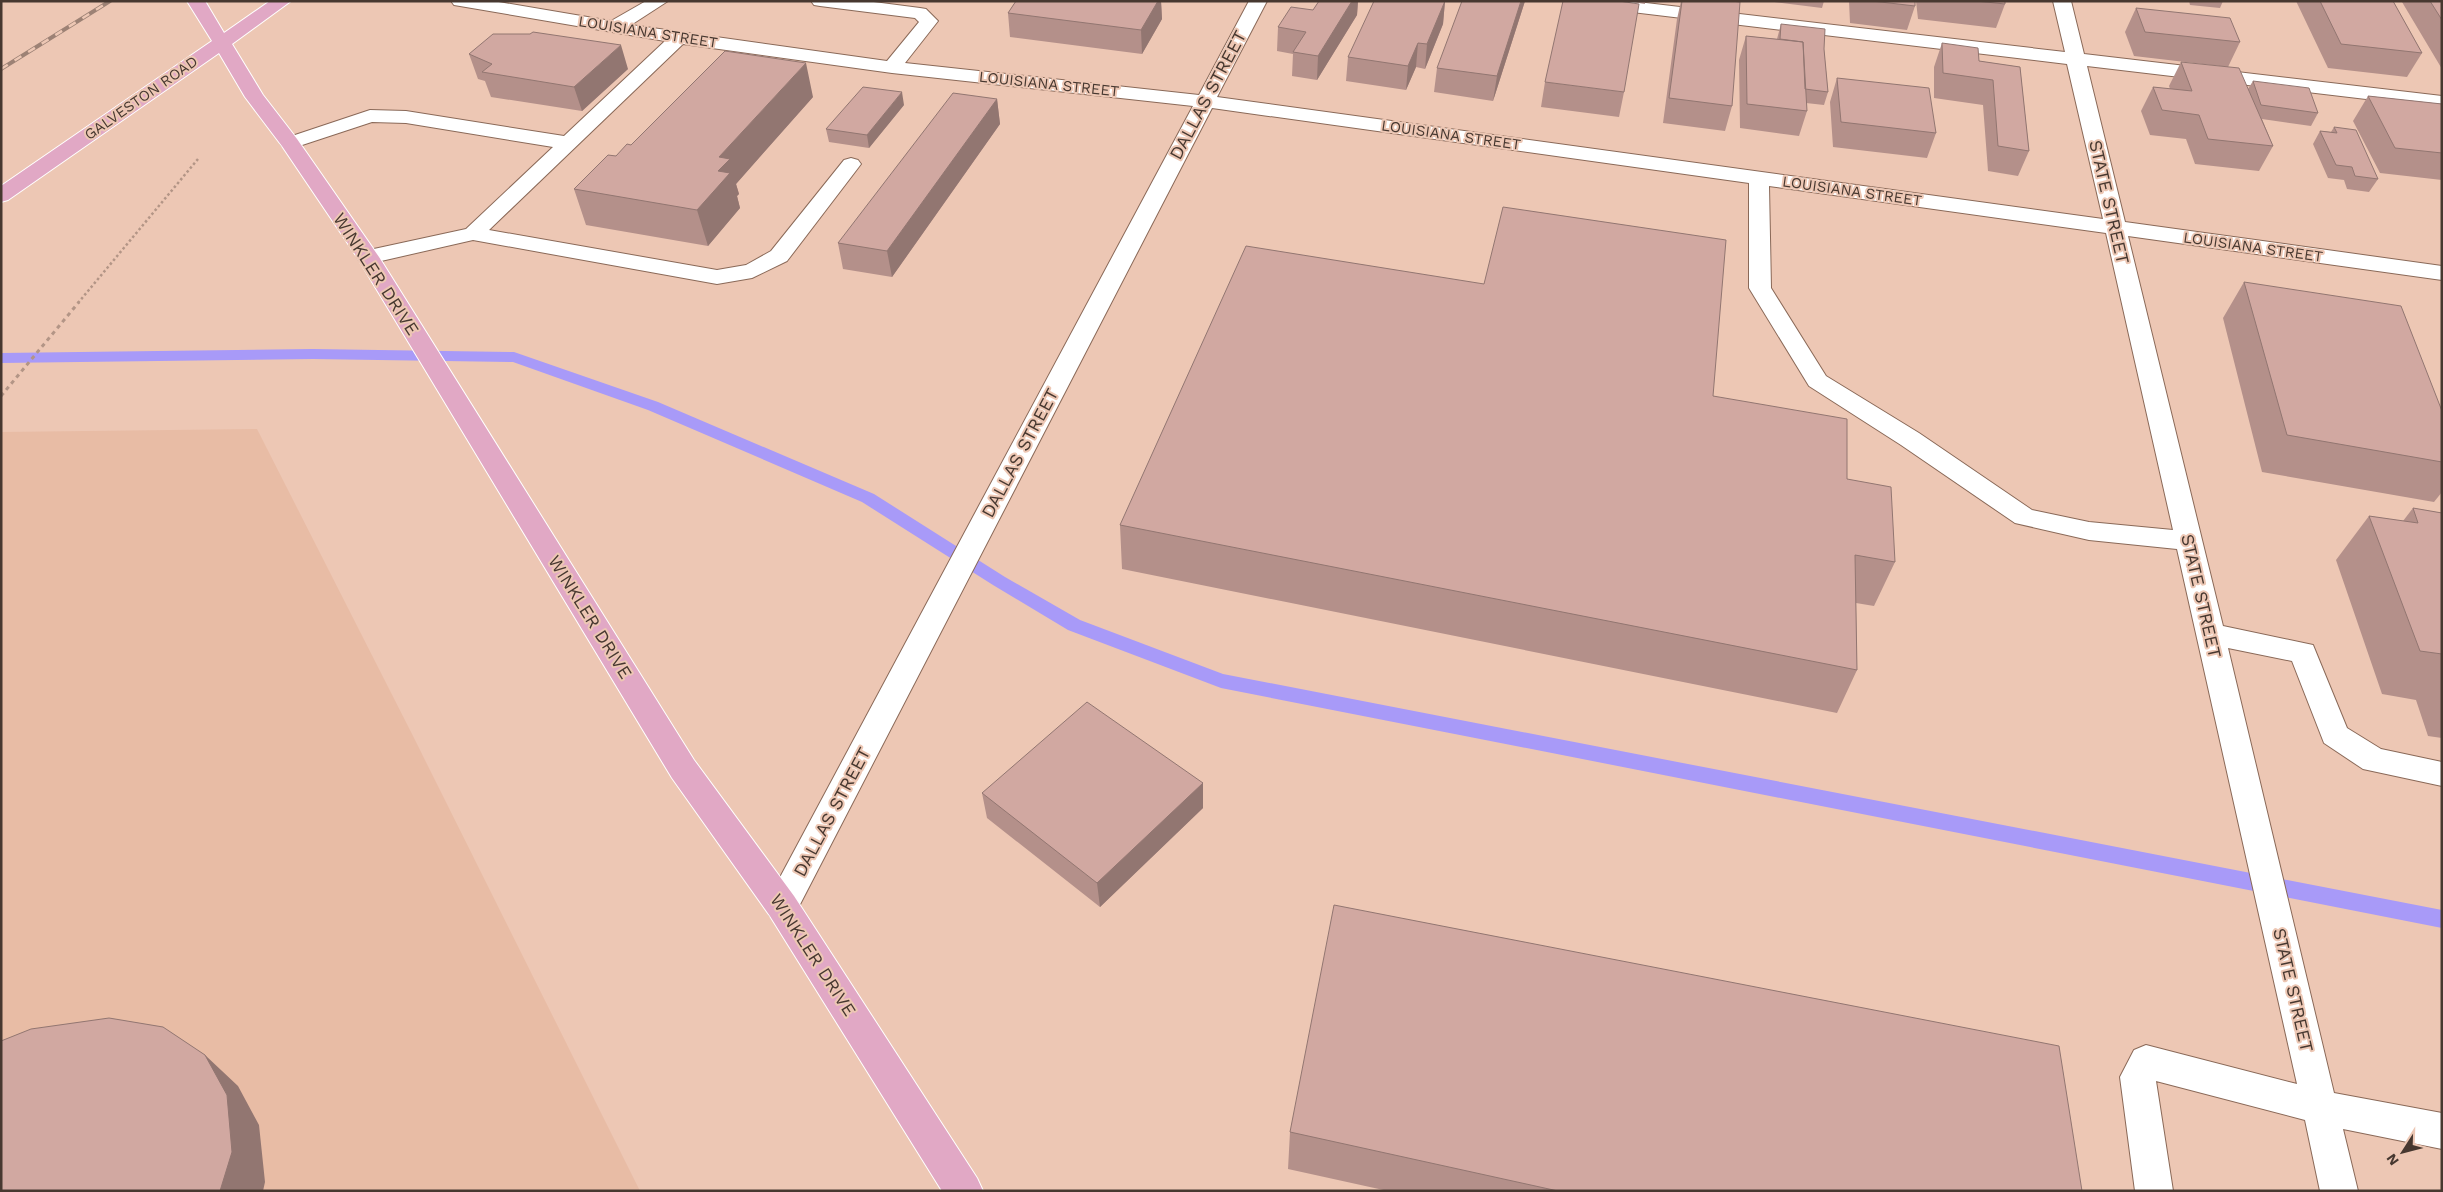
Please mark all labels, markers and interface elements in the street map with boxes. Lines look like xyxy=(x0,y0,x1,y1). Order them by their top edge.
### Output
street label: LOUISIANA STREET xyxy=(577,12,719,52)
street label: DALLAS STREET xyxy=(1165,27,1250,163)
street label: GALVESTON ROAD xyxy=(81,52,201,144)
street label: LOUISIANA STREET xyxy=(978,68,1120,100)
street label: LOUISIANA STREET xyxy=(1380,116,1522,154)
street label: STATE STREET xyxy=(2085,138,2134,266)
street label: LOUISIANA STREET xyxy=(1781,172,1923,210)
street label: WINKLER DRIVE xyxy=(329,209,424,339)
street label: LOUISIANA STREET xyxy=(2182,228,2324,266)
street label: DALLAS STREET xyxy=(977,385,1062,521)
street label: STATE STREET xyxy=(2177,532,2226,660)
street label: WINKLER DRIVE xyxy=(544,551,637,682)
street label: DALLAS STREET xyxy=(789,744,874,880)
street label: WINKLER DRIVE xyxy=(766,890,861,1020)
street label: STATE STREET xyxy=(2269,926,2318,1054)
north arrow xyxy=(2378,1127,2428,1177)
text: N xyxy=(2383,1151,2402,1169)

